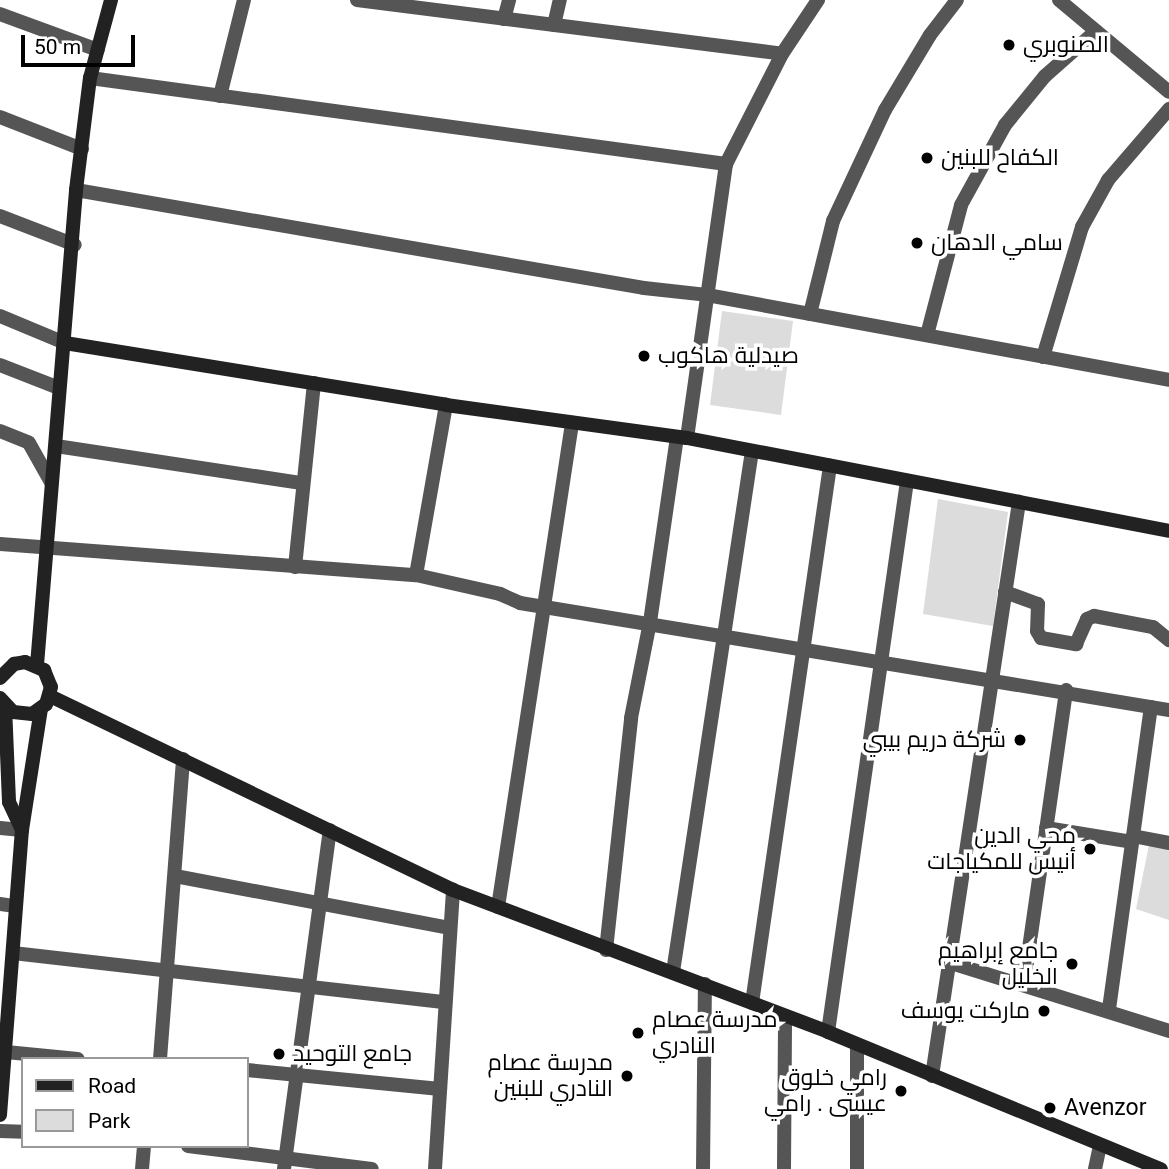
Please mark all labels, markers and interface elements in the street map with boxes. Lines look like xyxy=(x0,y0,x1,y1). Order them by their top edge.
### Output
scale bar xyxy=(24,21,138,65)
place label: الصنوبري xyxy=(1023,31,1109,59)
text: 50 m xyxy=(34,35,81,59)
marker: الصنوبري xyxy=(1001,37,1017,53)
place label: الكفاح للبنين xyxy=(941,144,1059,172)
marker: الكفاح للبنين xyxy=(919,150,935,166)
place label: سامي الدهان xyxy=(931,229,1063,257)
marker: سامي الدهان xyxy=(909,235,925,251)
place label: صيدلية هاكوب xyxy=(658,342,799,370)
marker: صيدلية هاكوب xyxy=(636,348,652,364)
place label: شركة دريم بيبي xyxy=(863,726,1006,754)
marker: شركة دريم بيبي xyxy=(1012,732,1028,748)
place label: محي الدين أنيس للمكياجات xyxy=(927,822,1076,876)
marker: محي الدين أنيس للمكياجات xyxy=(1082,841,1098,857)
place label: جامع إبراهيم الخليل xyxy=(938,937,1058,991)
marker: جامع إبراهيم الخليل xyxy=(1064,956,1080,972)
place label: ماركت يوسف xyxy=(901,997,1030,1025)
marker: ماركت يوسف xyxy=(1036,1003,1052,1019)
place label: مدرسة عصام النادري xyxy=(652,1006,778,1060)
marker: مدرسة عصام النادري xyxy=(630,1025,646,1041)
place label: جامع التوحيد xyxy=(293,1040,412,1068)
marker: جامع التوحيد xyxy=(271,1046,287,1062)
place label: مدرسة عصام النادري للبنين xyxy=(487,1049,613,1103)
legend xyxy=(21,1057,248,1148)
place label: رامي خلوق عيسى . رامي xyxy=(764,1064,887,1118)
marker: مدرسة عصام النادري للبنين xyxy=(619,1068,635,1084)
text: Road xyxy=(88,1074,136,1098)
marker: رامي خلوق عيسى . رامي xyxy=(893,1083,909,1099)
place label: Avenzor xyxy=(1064,1094,1146,1122)
marker: Avenzor xyxy=(1042,1100,1058,1116)
text: Park xyxy=(88,1109,130,1133)

